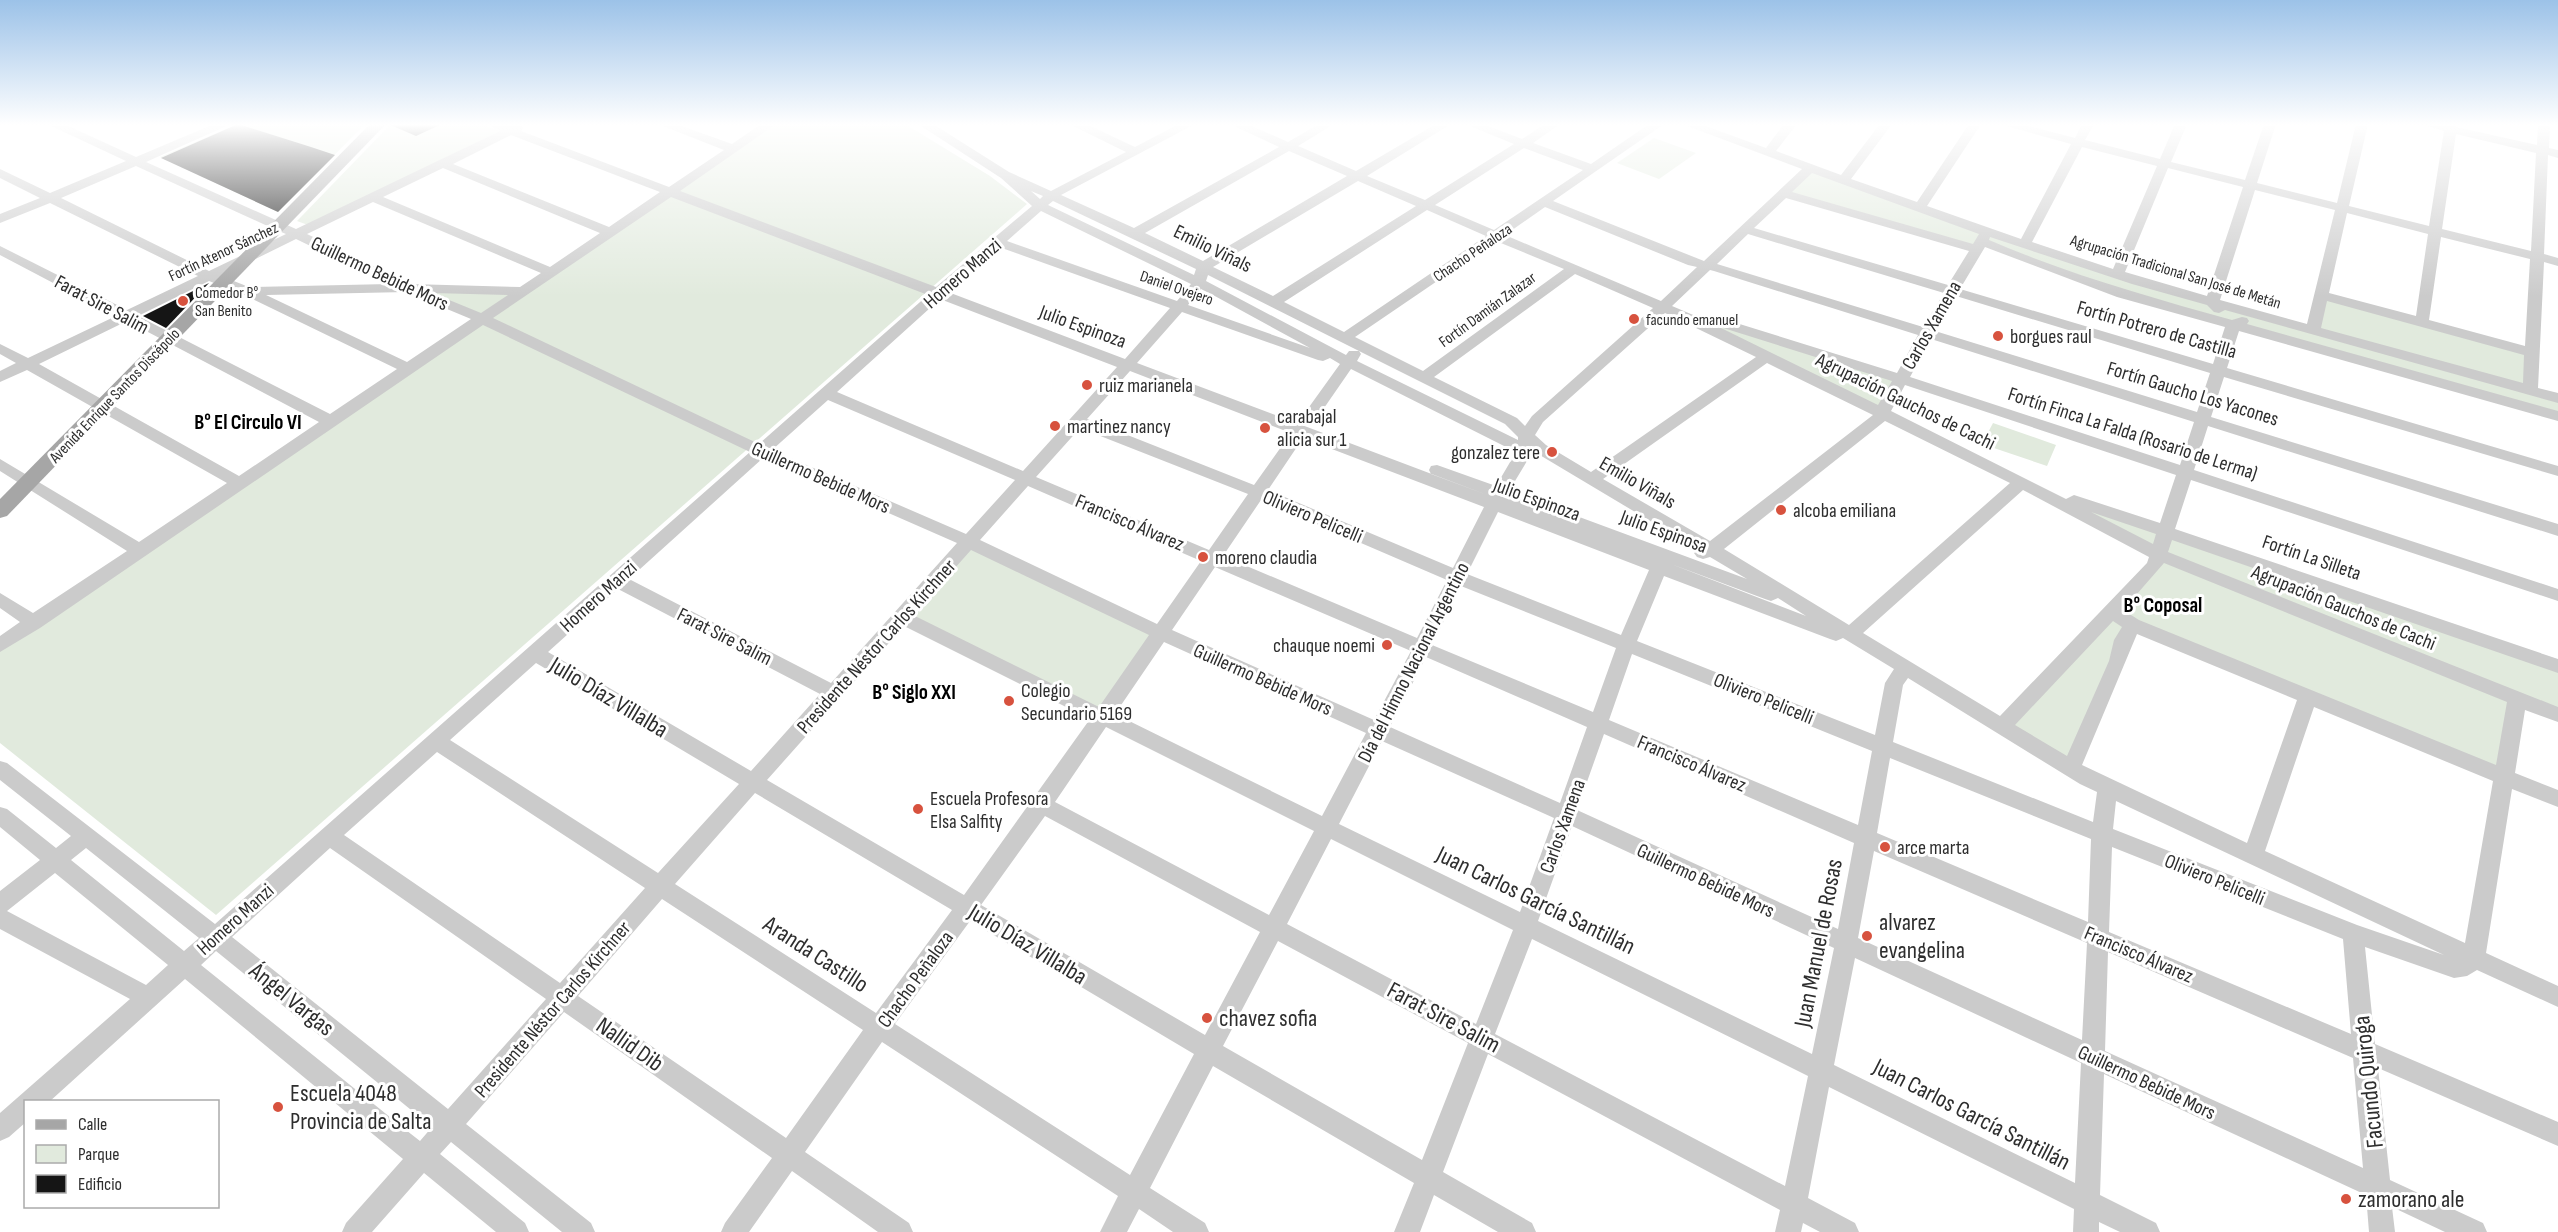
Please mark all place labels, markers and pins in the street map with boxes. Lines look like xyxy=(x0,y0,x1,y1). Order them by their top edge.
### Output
place label: Comedor B° San Benito xyxy=(195,284,259,321)
marker: Comedor B° San Benito xyxy=(176,294,190,308)
place label: facundo emanuel xyxy=(1646,311,1738,330)
marker: facundo emanuel xyxy=(1627,312,1641,326)
place label: borgues raul xyxy=(2010,325,2092,349)
marker: borgues raul xyxy=(1991,329,2005,343)
place label: ruiz marianela xyxy=(1099,374,1193,398)
marker: ruiz marianela xyxy=(1080,378,1094,392)
place label: carabajal alicia sur 1 xyxy=(1277,405,1347,452)
place label: martinez nancy xyxy=(1067,415,1171,439)
marker: martinez nancy xyxy=(1048,419,1062,433)
marker: carabajal alicia sur 1 xyxy=(1258,421,1272,435)
place label: gonzalez tere xyxy=(1451,441,1540,465)
marker: gonzalez tere xyxy=(1545,445,1559,459)
place label: alcoba emiliana xyxy=(1793,499,1896,523)
marker: alcoba emiliana xyxy=(1774,503,1788,517)
place label: moreno claudia xyxy=(1215,546,1317,570)
marker: moreno claudia xyxy=(1196,550,1210,564)
place label: chauque noemi xyxy=(1273,634,1375,658)
marker: chauque noemi xyxy=(1380,638,1394,652)
place label: Colegio Secundario 5169 xyxy=(1021,679,1132,726)
marker: Colegio Secundario 5169 xyxy=(1002,694,1016,708)
place label: Escuela Profesora Elsa Salfity xyxy=(930,787,1049,834)
marker: Escuela Profesora Elsa Salfity xyxy=(911,802,925,816)
place label: arce marta xyxy=(1897,836,1969,860)
marker: arce marta xyxy=(1878,840,1892,854)
place label: alvarez evangelina xyxy=(1879,908,1965,965)
marker: alvarez evangelina xyxy=(1860,929,1874,943)
place label: chavez sofia xyxy=(1219,1004,1317,1033)
marker: chavez sofia xyxy=(1200,1011,1214,1025)
place label: Escuela 4048 Provincia de Salta xyxy=(290,1079,431,1136)
marker: Escuela 4048 Provincia de Salta xyxy=(271,1100,285,1114)
place label: zamorano ale xyxy=(2358,1185,2464,1214)
marker: zamorano ale xyxy=(2339,1192,2353,1206)

